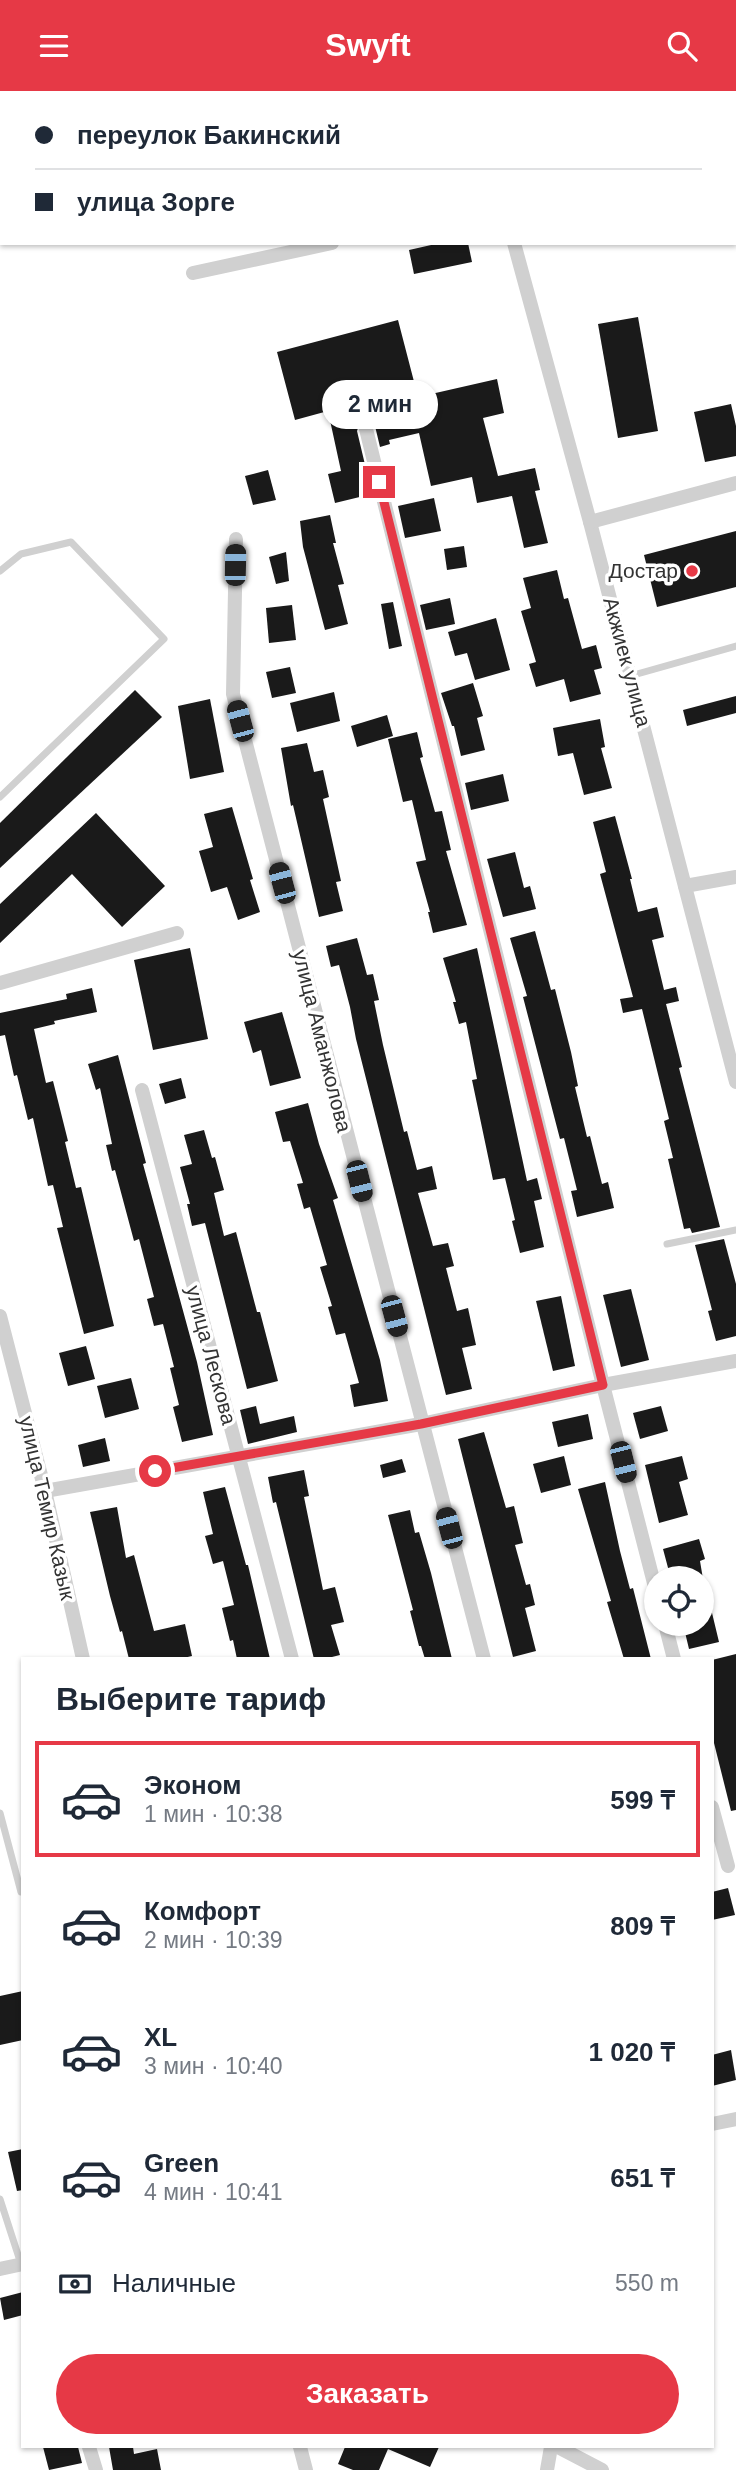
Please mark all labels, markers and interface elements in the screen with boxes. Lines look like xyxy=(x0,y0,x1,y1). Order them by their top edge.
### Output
icon: menu xyxy=(35,27,73,65)
text: Swyft xyxy=(325,27,411,63)
icon: search xyxy=(663,27,701,65)
text: переулок Бакинский xyxy=(77,120,341,150)
text: улица Зорге xyxy=(77,187,235,217)
callout: 2 мин xyxy=(321,381,437,429)
text: 2 мин xyxy=(348,391,412,417)
route end xyxy=(363,466,395,498)
car xyxy=(225,544,246,586)
place label: Достар xyxy=(609,559,678,582)
marker: Достар xyxy=(684,563,700,579)
street label: Акжиек улица xyxy=(599,594,656,730)
car xyxy=(225,698,256,744)
car xyxy=(267,860,298,906)
street label: улица Аманжолова xyxy=(289,947,356,1135)
car xyxy=(344,1158,375,1204)
street label: улица Лескова xyxy=(182,1283,241,1427)
car xyxy=(379,1293,410,1339)
street label: улица Темир Казык xyxy=(15,1414,80,1603)
car xyxy=(608,1439,639,1485)
route start xyxy=(139,1455,171,1487)
car xyxy=(434,1505,465,1551)
map controls xyxy=(644,1566,714,1636)
button: locate xyxy=(644,1566,714,1636)
text: Выберите тариф xyxy=(56,1681,326,1717)
icon: car xyxy=(60,1768,123,1831)
text: Эконом xyxy=(144,1770,242,1800)
text: 599 ₸ xyxy=(610,1785,675,1815)
text: 1 мин · 10:38 xyxy=(144,1801,283,1827)
icon: car xyxy=(60,1894,123,1957)
text: Комфорт xyxy=(144,1896,261,1926)
text: 809 ₸ xyxy=(610,1911,675,1941)
text: 2 мин · 10:39 xyxy=(144,1927,283,1953)
icon: car xyxy=(60,2020,123,2083)
text: XL xyxy=(144,2022,177,2052)
text: 1 020 ₸ xyxy=(589,2037,675,2067)
text: 3 мин · 10:40 xyxy=(144,2053,283,2079)
icon: car xyxy=(60,2146,123,2209)
text: Green xyxy=(144,2148,219,2178)
text: 651 ₸ xyxy=(610,2163,675,2193)
text: 4 мин · 10:41 xyxy=(144,2179,283,2205)
icon: cash xyxy=(56,2265,94,2303)
text: Наличные xyxy=(112,2268,236,2298)
text: 550 m xyxy=(615,2270,679,2296)
button: Заказать xyxy=(56,2354,679,2434)

